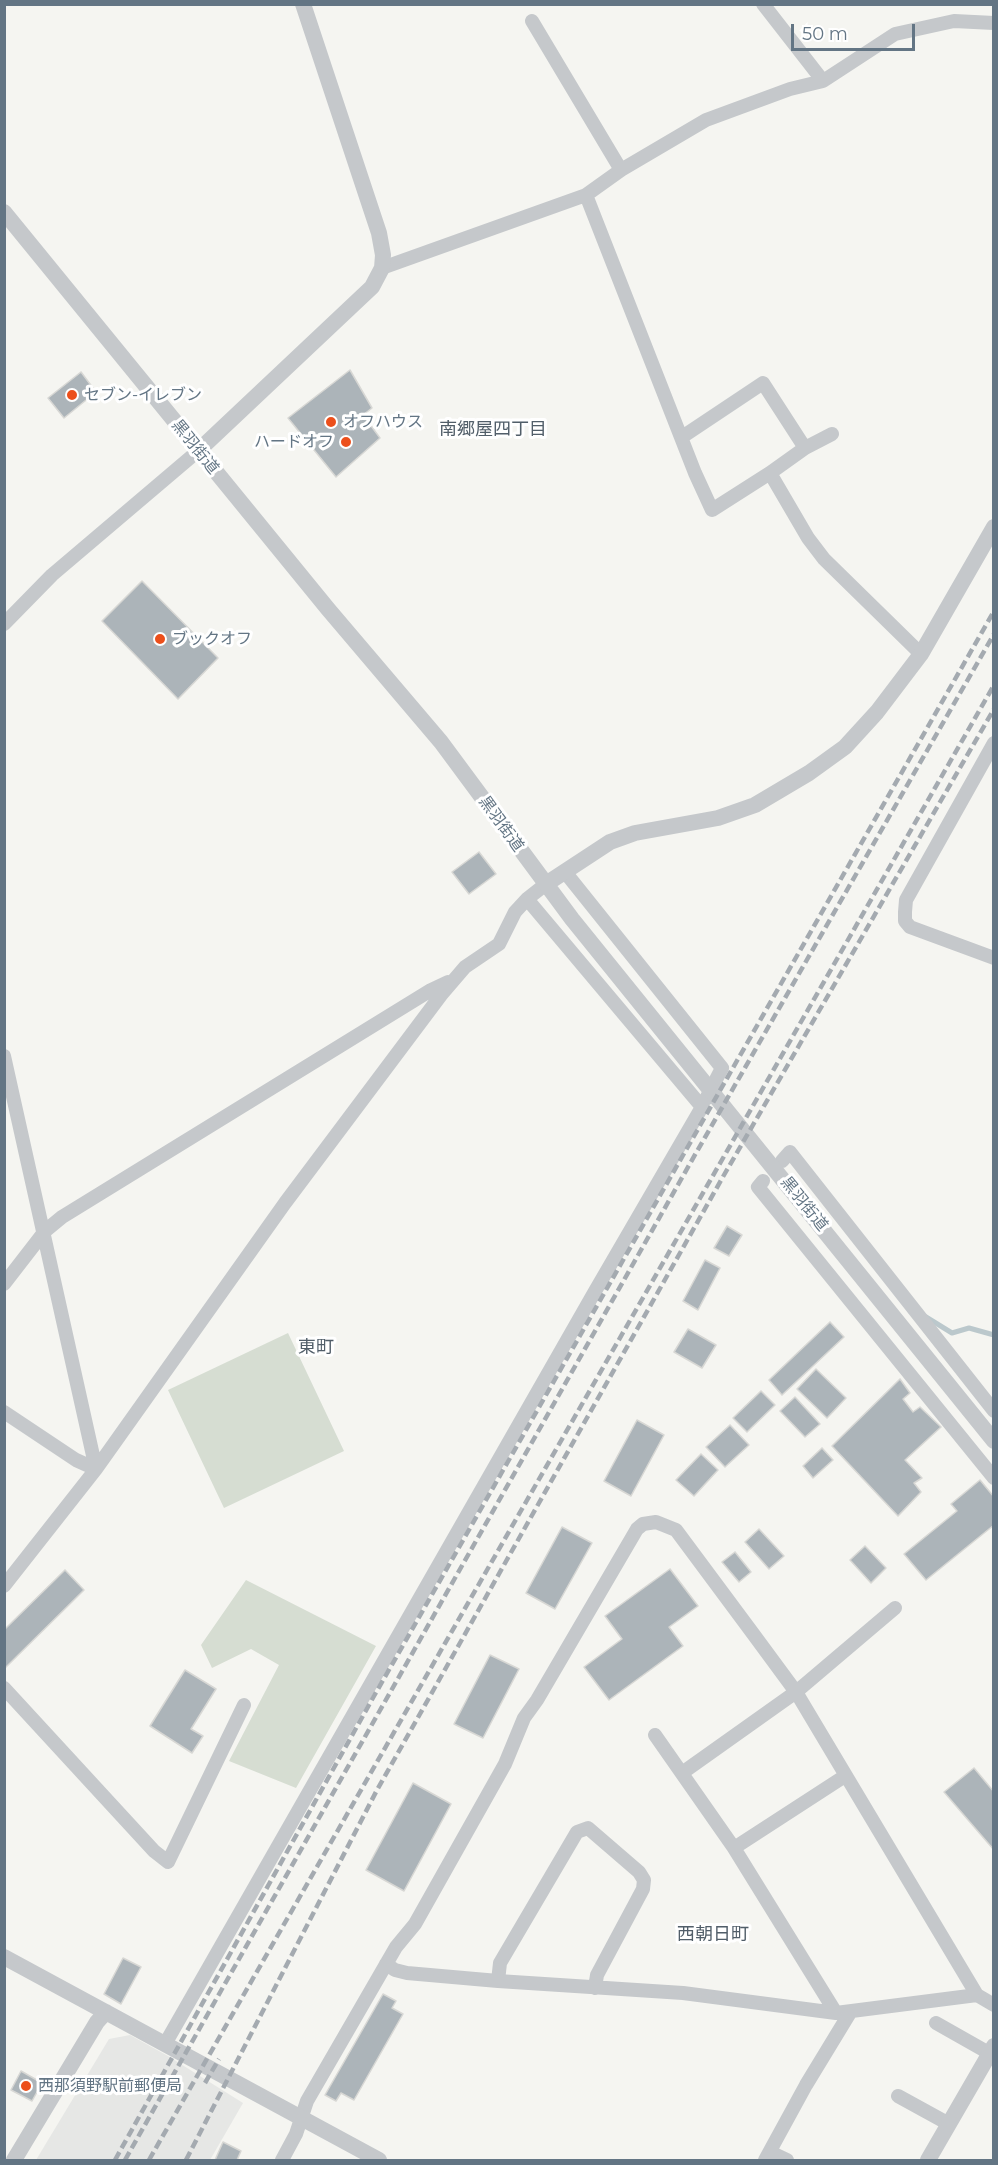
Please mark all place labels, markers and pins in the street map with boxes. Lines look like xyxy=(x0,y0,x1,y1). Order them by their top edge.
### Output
place label: セブン-イレブン xyxy=(84,385,202,405)
marker: セブン-イレブン xyxy=(65,388,79,402)
place label: オフハウス xyxy=(343,412,423,432)
marker: オフハウス xyxy=(324,415,338,429)
place label: ハードオフ xyxy=(254,432,334,452)
marker: ハードオフ xyxy=(339,435,353,449)
place label: ブックオフ xyxy=(172,629,252,649)
marker: ブックオフ xyxy=(153,632,167,646)
place label: 西那須野駅前郵便局 xyxy=(38,2076,182,2096)
marker: 西那須野駅前郵便局 xyxy=(19,2079,33,2093)

